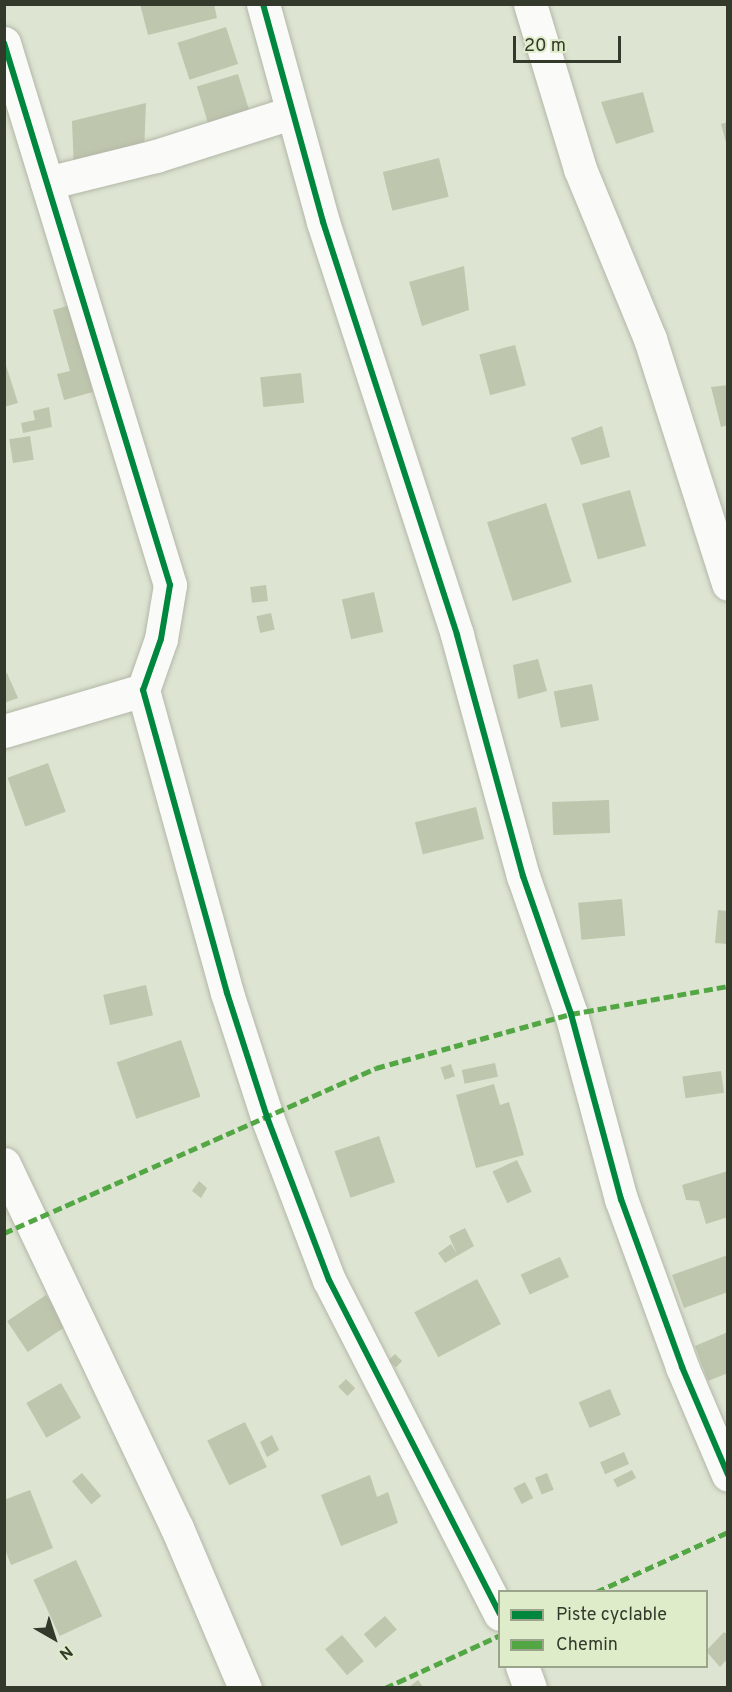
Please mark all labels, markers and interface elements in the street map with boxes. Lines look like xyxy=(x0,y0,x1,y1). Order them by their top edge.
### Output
scale bar xyxy=(516,24,624,62)
text: 20 m xyxy=(524,35,566,58)
legend xyxy=(498,1590,708,1668)
text: Piste cyclable xyxy=(556,1604,667,1627)
north arrow xyxy=(24,1608,84,1668)
text: Chemin xyxy=(556,1634,618,1657)
text: N xyxy=(55,1641,76,1663)

